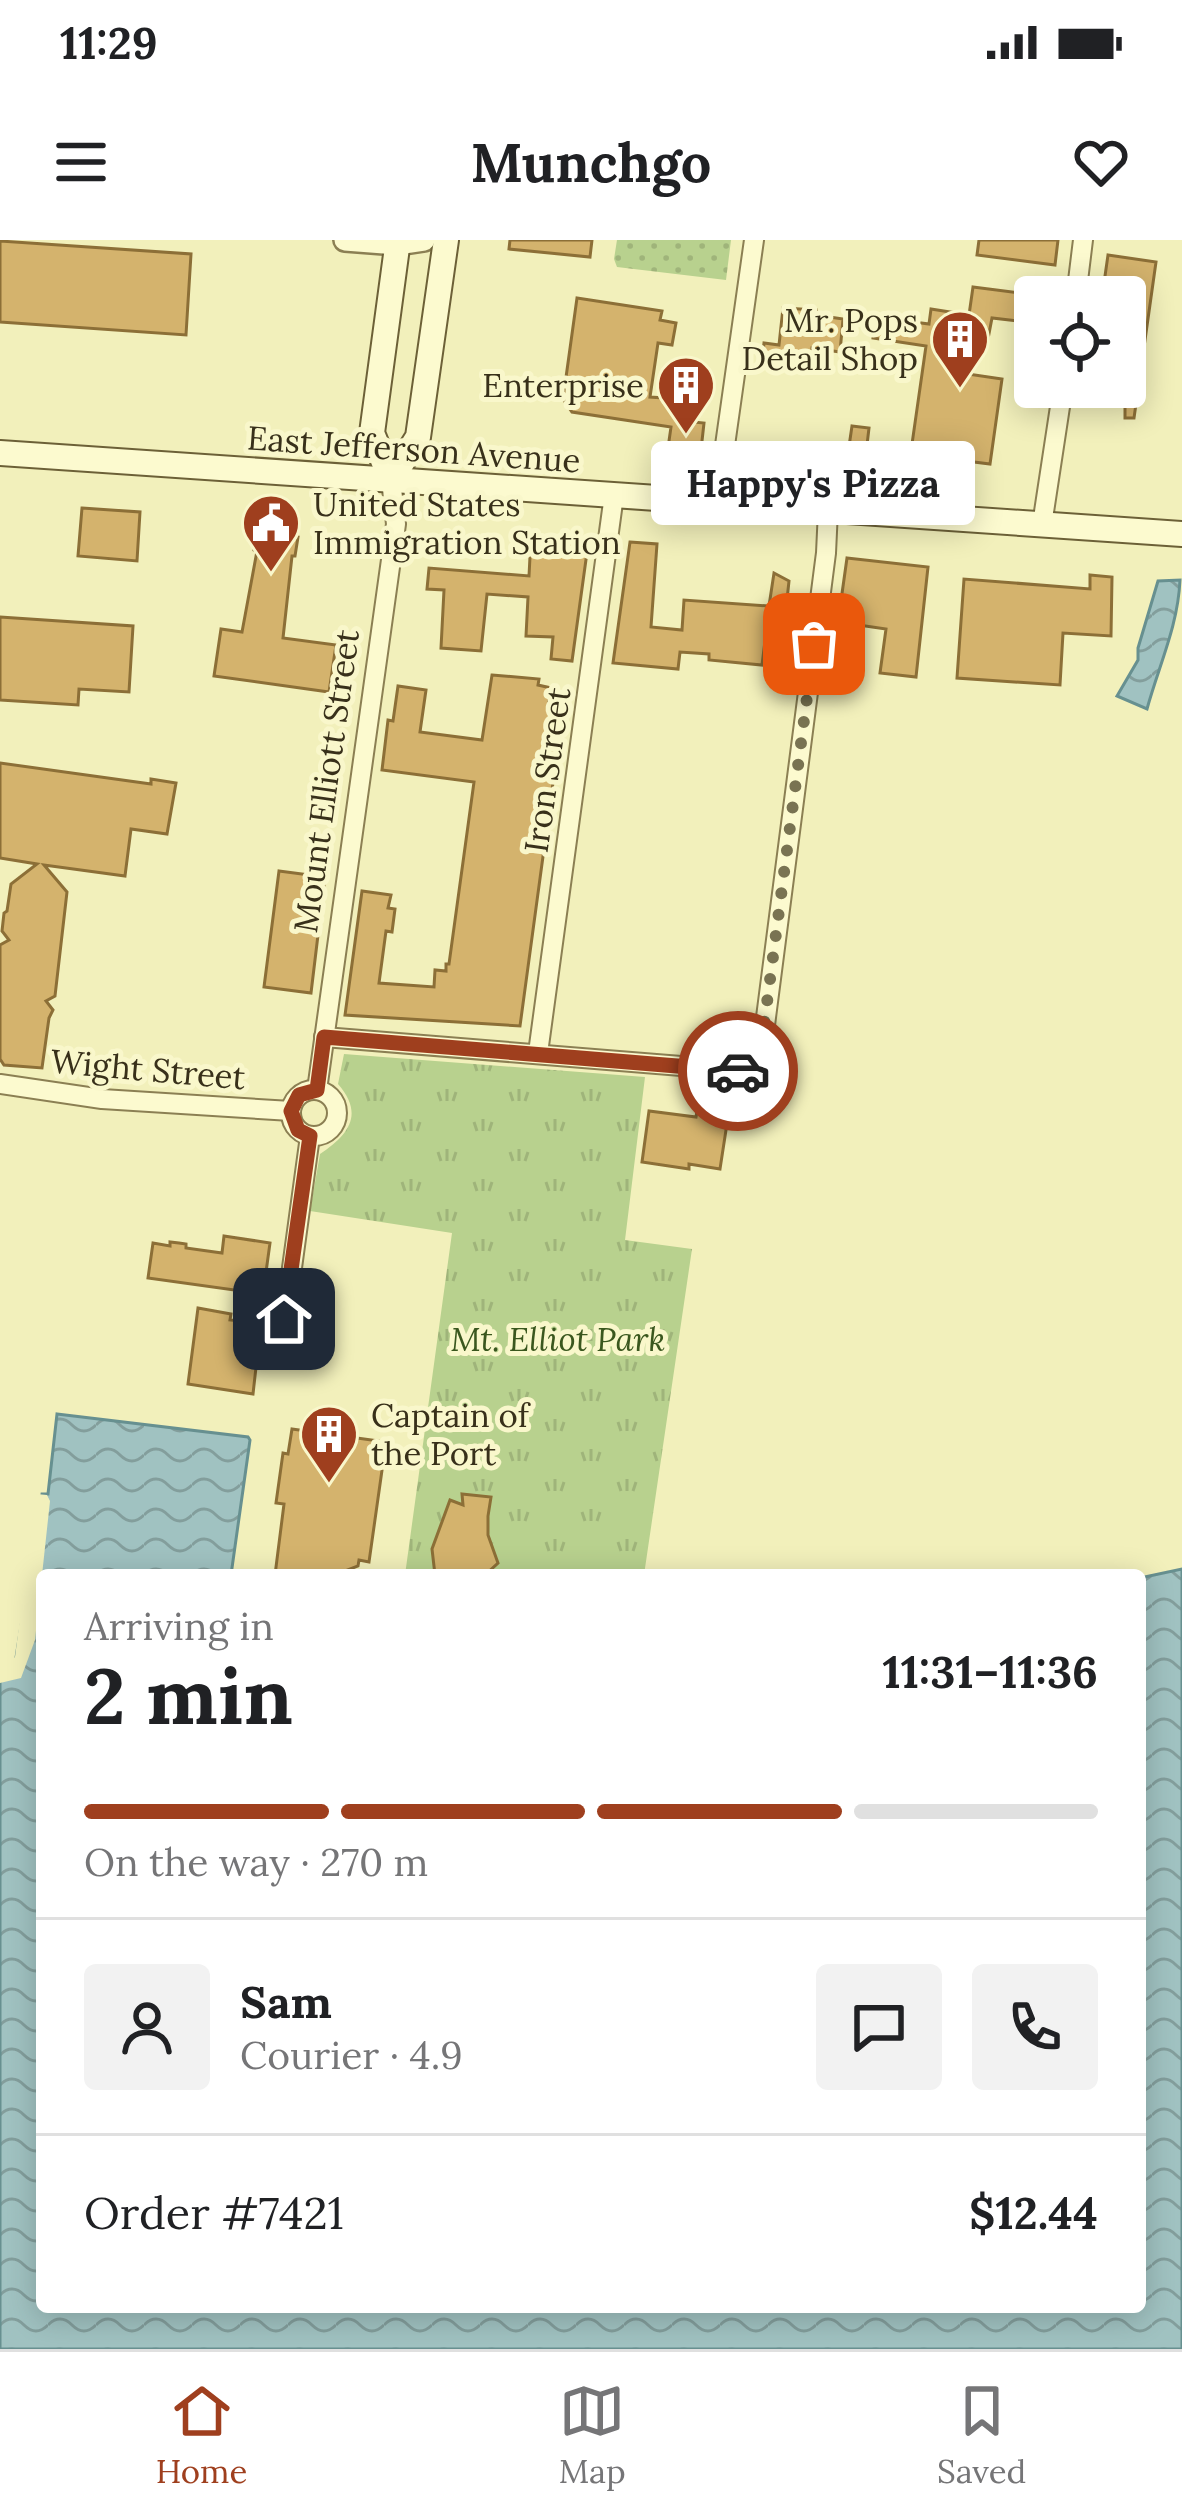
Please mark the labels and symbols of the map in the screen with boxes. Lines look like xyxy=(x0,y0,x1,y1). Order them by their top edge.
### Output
place label: Mr. Pops Detail Shop xyxy=(742,299,918,379)
building icon: Mr. Pops Detail Shop xyxy=(929,308,991,390)
building icon: Enterprise xyxy=(655,354,717,436)
place label: Enterprise xyxy=(482,364,644,406)
street label: East Jefferson Avenue xyxy=(246,416,582,482)
callout: Happy's Pizza xyxy=(652,440,976,524)
place label: United States Immigration Station xyxy=(313,483,621,563)
public building icon: United States Immigration Station xyxy=(240,492,302,574)
pin xyxy=(763,593,865,695)
street label: Mount Elliott Street xyxy=(284,627,368,935)
street label: Iron Street xyxy=(515,684,579,855)
courier xyxy=(678,1011,798,1131)
street label: Wight Street xyxy=(49,1040,247,1098)
pin xyxy=(233,1268,335,1370)
park label: Mt. Elliot Park xyxy=(450,1318,666,1360)
place label: Captain of the Port xyxy=(371,1394,531,1474)
building icon: Captain of the Port xyxy=(298,1403,360,1485)

